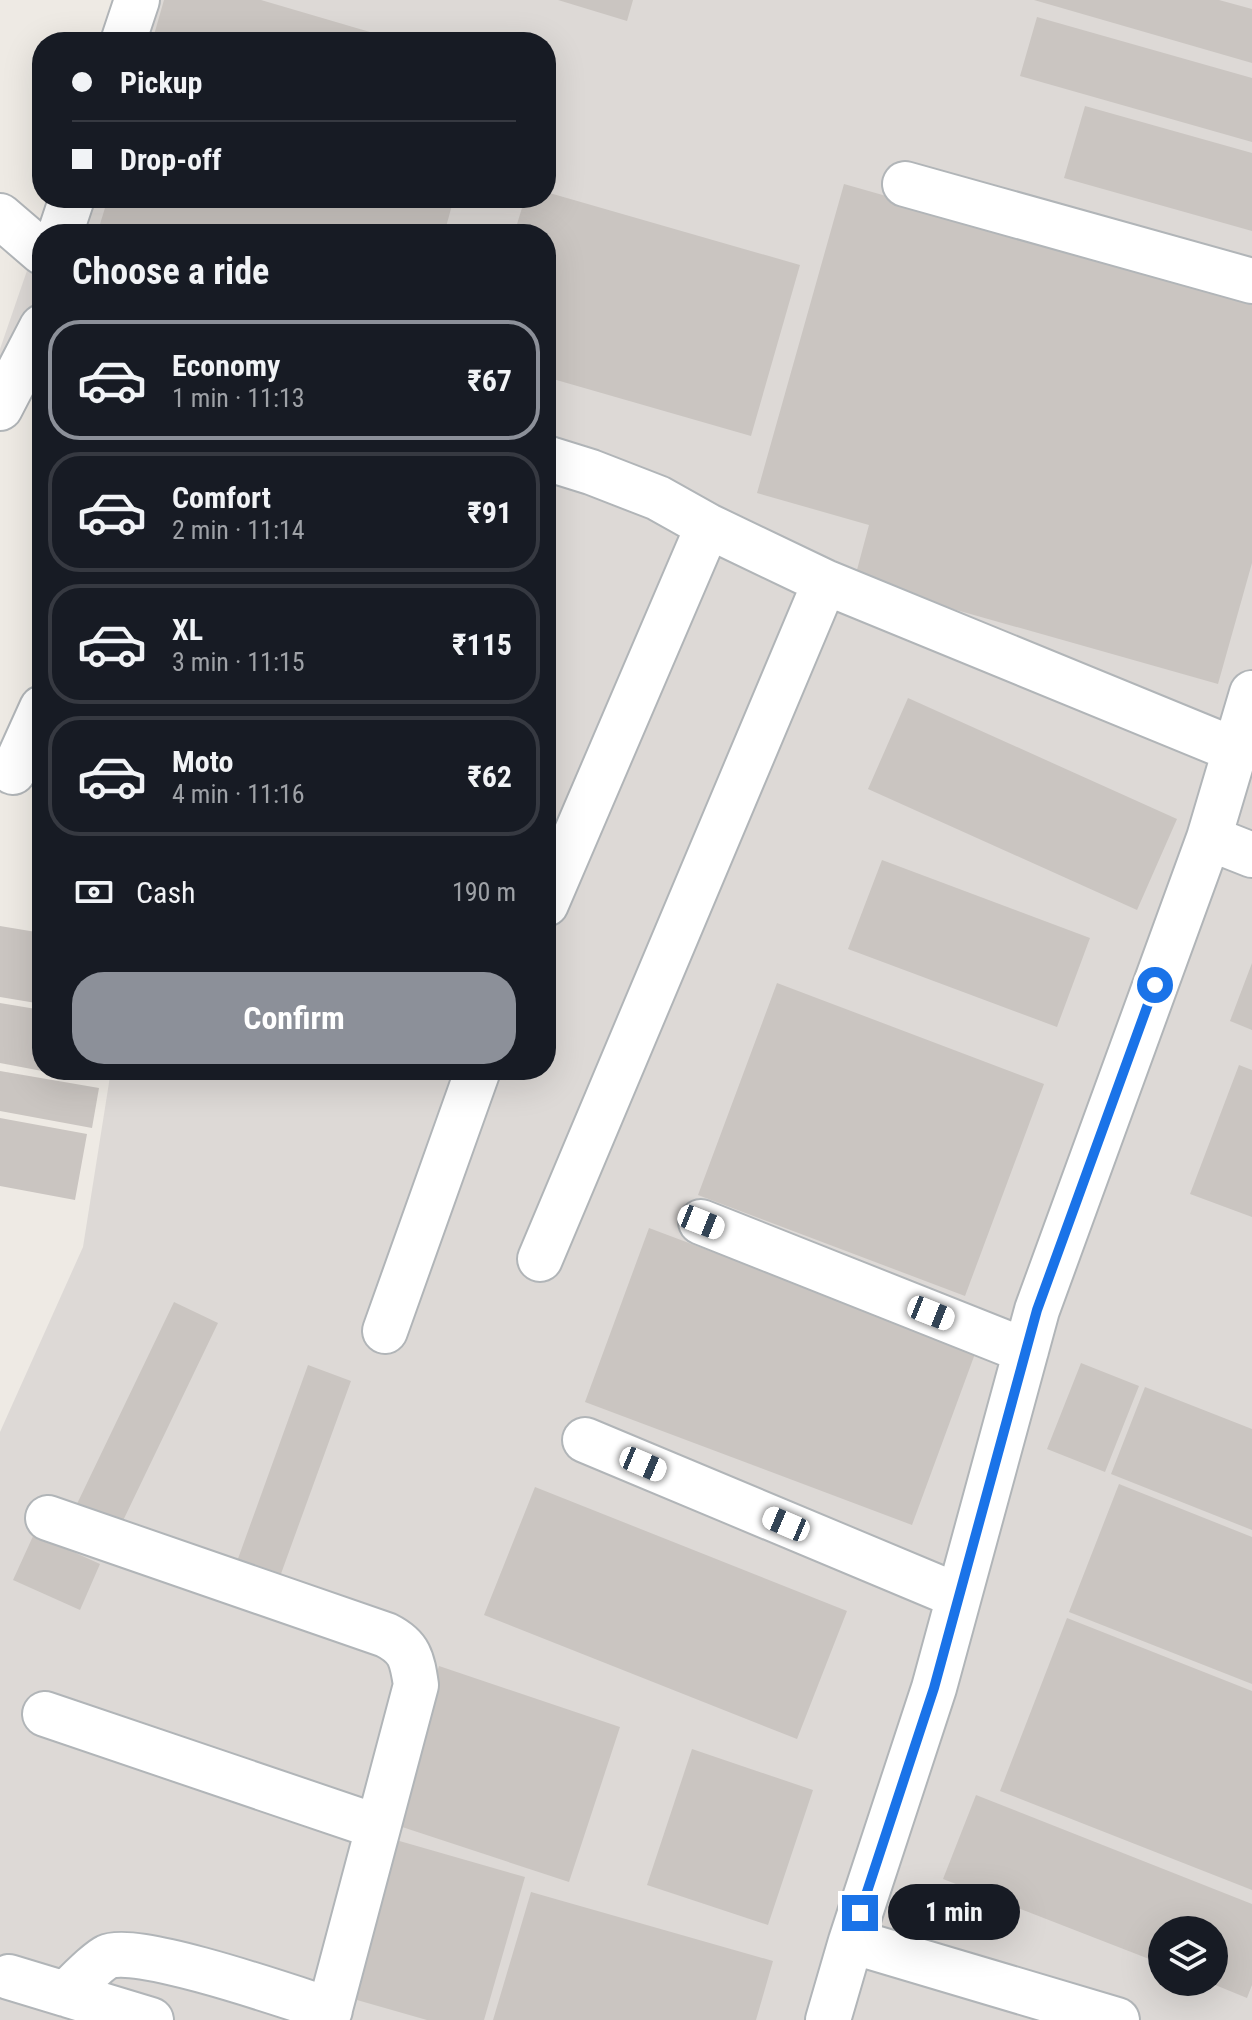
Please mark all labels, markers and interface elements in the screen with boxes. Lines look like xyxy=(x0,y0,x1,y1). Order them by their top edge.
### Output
text: Pickup xyxy=(120,65,202,100)
text: Drop-off xyxy=(120,142,222,177)
text: Choose a ride xyxy=(72,251,269,293)
icon: car xyxy=(76,344,148,416)
text: Economy xyxy=(172,348,280,383)
text: ₹67 xyxy=(467,363,512,398)
text: 1 min · 11:13 xyxy=(172,383,305,413)
icon: car xyxy=(76,476,148,548)
text: Comfort xyxy=(172,480,271,515)
text: ₹91 xyxy=(467,495,512,530)
text: 2 min · 11:14 xyxy=(172,515,305,545)
icon: car xyxy=(76,608,148,680)
text: XL xyxy=(172,612,203,647)
text: ₹115 xyxy=(452,627,512,662)
text: 3 min · 11:15 xyxy=(172,647,305,677)
icon: car xyxy=(76,740,148,812)
text: Moto xyxy=(172,744,233,779)
text: ₹62 xyxy=(467,759,512,794)
text: 4 min · 11:16 xyxy=(172,779,305,809)
icon: cash xyxy=(72,870,116,914)
text: Cash xyxy=(136,875,196,910)
text: 190 m xyxy=(452,877,516,907)
route start xyxy=(1137,967,1173,1003)
button: Confirm xyxy=(72,972,516,1064)
car xyxy=(674,1202,728,1242)
car xyxy=(904,1293,958,1333)
car xyxy=(616,1444,670,1484)
car xyxy=(759,1504,813,1544)
callout: 1 min xyxy=(888,1885,1020,1941)
route end xyxy=(842,1895,878,1931)
text: 1 min xyxy=(925,1897,983,1927)
map controls xyxy=(1148,1916,1228,1996)
button: layers xyxy=(1148,1916,1228,1996)

